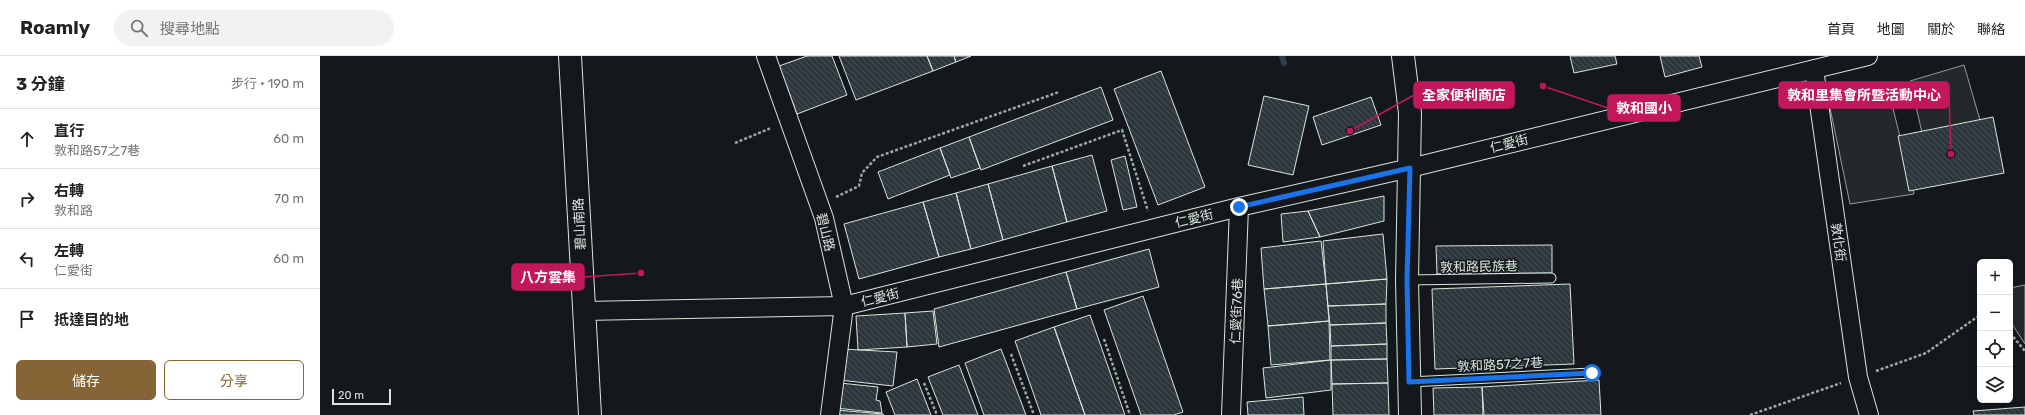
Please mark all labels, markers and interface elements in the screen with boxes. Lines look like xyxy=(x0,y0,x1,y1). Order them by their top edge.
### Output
search box xyxy=(114,10,394,46)
text: Roamly xyxy=(20,16,90,39)
icon: search xyxy=(128,17,150,39)
text: 搜尋地點 xyxy=(160,20,220,38)
text: 首頁 xyxy=(1827,21,1855,38)
text: 地圖 xyxy=(1877,21,1905,38)
text: 關於 xyxy=(1927,21,1955,38)
text: 聯絡 xyxy=(1977,21,2005,38)
text: 3 分鐘 xyxy=(16,74,65,94)
text: 步行 · 190 m xyxy=(231,76,304,91)
callout: 全家便利商店 xyxy=(1414,82,1514,108)
callout: 敦和里集會所暨活動中心 xyxy=(1779,82,1949,108)
text: 全家便利商店 xyxy=(1422,87,1506,104)
text: 敦和里集會所暨活動中心 xyxy=(1787,87,1941,104)
callout: 敦和國小 xyxy=(1608,95,1680,121)
text: 敦和國小 xyxy=(1616,100,1672,117)
text: 直行 xyxy=(54,122,84,140)
icon: ahead xyxy=(16,128,38,150)
text: 60 m xyxy=(273,131,304,146)
street label: 仁愛街 xyxy=(1488,131,1530,155)
text: 敦和路57之7巷 xyxy=(54,143,140,158)
text: 右轉 xyxy=(54,182,84,200)
icon: right xyxy=(16,188,38,210)
text: 70 m xyxy=(274,191,304,206)
street label: 碧山南路 xyxy=(571,198,588,250)
route end xyxy=(1230,198,1248,216)
text: 敦和路 xyxy=(54,203,93,218)
street label: 仁愛街 xyxy=(1173,206,1215,230)
street label: 碧山路 xyxy=(814,211,838,253)
street label: 敦化街 xyxy=(1828,222,1849,262)
text: 左轉 xyxy=(54,242,84,260)
icon: left xyxy=(16,248,38,270)
text: 60 m xyxy=(273,251,304,266)
street label: 敦和路民族巷 xyxy=(1440,258,1518,275)
map controls xyxy=(1977,259,2013,403)
button: + xyxy=(1977,259,2013,295)
text: 仁愛街 xyxy=(54,263,93,278)
callout: 八方雲集 xyxy=(512,264,584,290)
text: 八方雲集 xyxy=(520,269,576,286)
street label: 仁愛街76巷 xyxy=(1228,278,1245,344)
street label: 仁愛街 xyxy=(859,285,901,309)
button: − xyxy=(1977,295,2013,331)
icon: arrive xyxy=(16,308,38,330)
text: 抵達目的地 xyxy=(54,311,129,329)
button: locate xyxy=(1977,331,2013,367)
street label: 敦和路57之7巷 xyxy=(1457,355,1543,374)
button: 儲存 xyxy=(16,360,156,400)
button: 分享 xyxy=(164,360,304,400)
route start xyxy=(1583,364,1601,382)
button: layers xyxy=(1977,367,2013,403)
scale bar xyxy=(332,387,391,406)
text: 20 m xyxy=(338,389,364,402)

